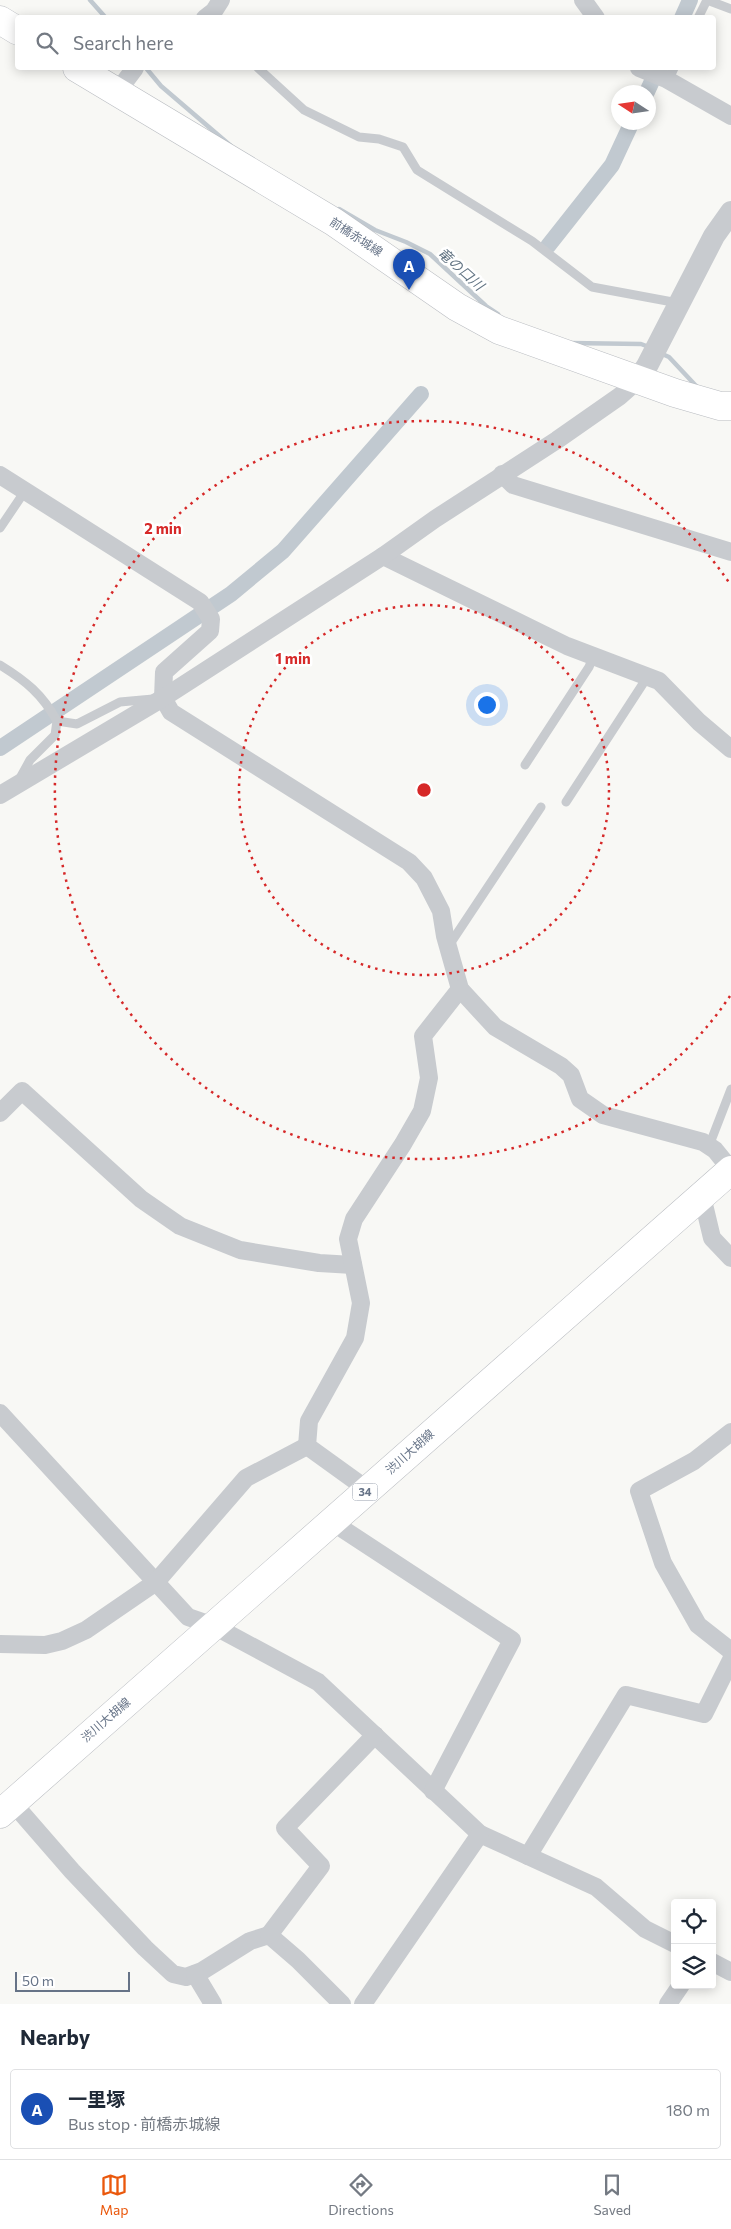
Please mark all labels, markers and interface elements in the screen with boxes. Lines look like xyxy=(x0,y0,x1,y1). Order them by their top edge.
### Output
search box xyxy=(15,15,716,70)
icon: search xyxy=(33,29,61,57)
text: Search here xyxy=(73,31,173,54)
north arrow xyxy=(611,85,656,130)
street label: 前橋赤城線 xyxy=(328,214,386,258)
water label: 竜の口川 xyxy=(435,244,489,295)
pin: A xyxy=(393,249,425,290)
text: 2 min xyxy=(144,519,182,537)
text: 1 min xyxy=(275,649,311,667)
your location xyxy=(474,692,500,718)
centre of rings xyxy=(415,781,433,799)
street label: 渋川大胡線 xyxy=(382,1426,436,1477)
road number: 34 xyxy=(352,1484,378,1500)
street label: 渋川大胡線 xyxy=(78,1694,133,1744)
map controls xyxy=(671,1899,716,1989)
button: locate xyxy=(671,1899,716,1944)
button: layers xyxy=(671,1944,716,1989)
scale bar xyxy=(15,1969,130,1992)
text: 50 m xyxy=(22,1972,54,1989)
text: Nearby xyxy=(20,2024,90,2049)
text: 一里塚 xyxy=(68,2087,125,2110)
text: A xyxy=(31,2100,43,2119)
text: 180 m xyxy=(666,2100,710,2119)
text: Bus stop · 前橋赤城線 xyxy=(68,2114,220,2133)
tab: Map xyxy=(100,2171,129,2218)
tab: Directions xyxy=(328,2171,394,2218)
tab: Saved xyxy=(593,2171,631,2218)

